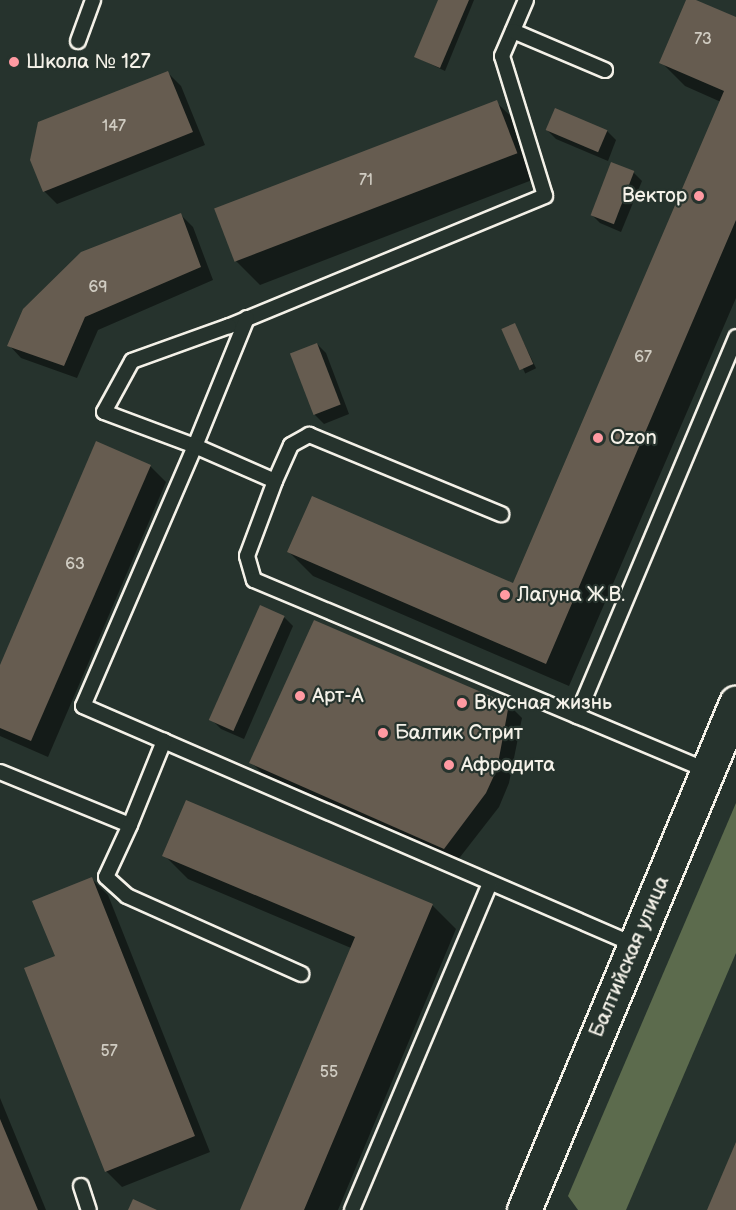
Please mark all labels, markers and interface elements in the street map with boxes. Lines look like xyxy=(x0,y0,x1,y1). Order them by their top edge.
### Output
house number: 73 xyxy=(694,30,712,50)
place label: Школа № 127 xyxy=(26,50,151,74)
marker: Школа № 127 xyxy=(7,55,21,69)
house number: 147 xyxy=(102,117,126,137)
house number: 71 xyxy=(359,171,373,191)
place label: Вектор xyxy=(622,184,687,208)
marker: Вектор xyxy=(692,189,706,203)
house number: 69 xyxy=(88,278,108,298)
house number: 67 xyxy=(634,348,652,368)
place label: Ozon xyxy=(610,426,657,450)
marker: Ozon xyxy=(591,431,605,445)
house number: 63 xyxy=(65,555,85,575)
place label: Лагуна Ж.В. xyxy=(517,583,625,607)
marker: Лагуна Ж.В. xyxy=(498,588,512,602)
place label: Арт-А xyxy=(312,684,364,708)
marker: Арт-А xyxy=(293,689,307,703)
place label: Вкусная жизнь xyxy=(474,691,612,715)
marker: Вкусная жизнь xyxy=(455,696,469,710)
place label: Балтик Стрит xyxy=(395,721,523,745)
marker: Балтик Стрит xyxy=(376,726,390,740)
place label: Афродита xyxy=(461,753,555,777)
marker: Афродита xyxy=(442,758,456,772)
street label: Балтийская улица xyxy=(585,873,675,1041)
house number: 57 xyxy=(100,1042,118,1062)
house number: 55 xyxy=(320,1063,338,1083)

